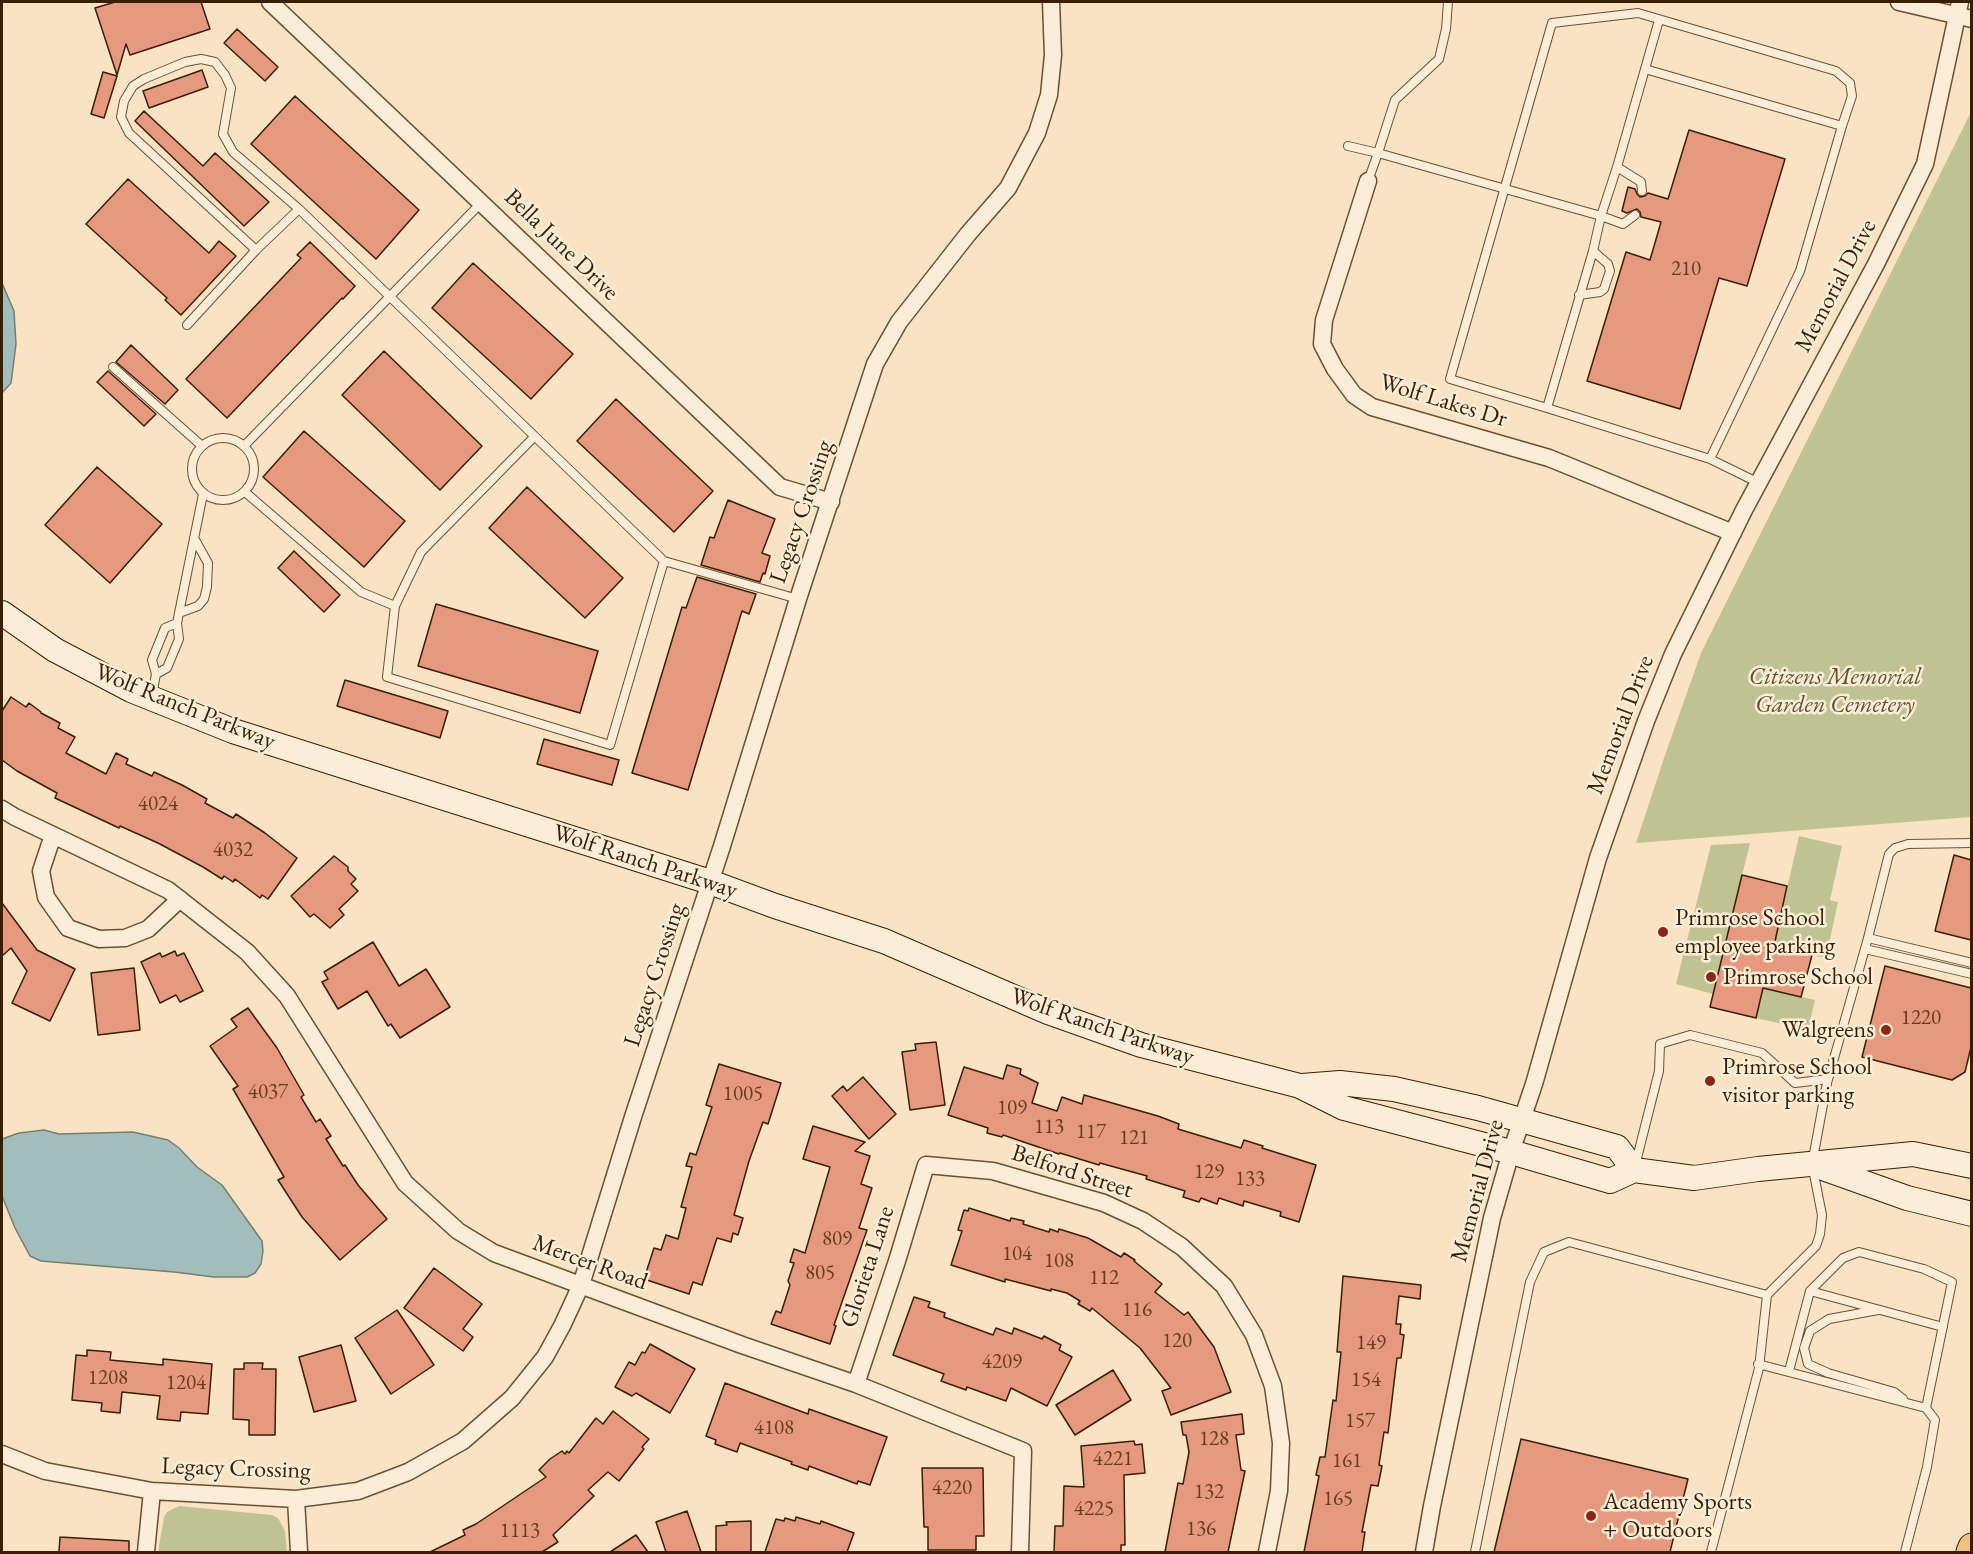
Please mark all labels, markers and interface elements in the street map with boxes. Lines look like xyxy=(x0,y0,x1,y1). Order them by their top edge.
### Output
street label: Bella June Drive xyxy=(498,183,624,307)
street label: Memorial Drive xyxy=(1789,215,1883,357)
house number: 210 xyxy=(1671,256,1701,282)
street label: Wolf Lakes Dr xyxy=(1376,368,1510,434)
street label: Legacy Crossing xyxy=(764,437,840,587)
street label: Memorial Drive xyxy=(1581,652,1661,798)
street label: Wolf Ranch Parkway xyxy=(90,658,280,756)
park label: Citizens Memorial Garden Cemetery xyxy=(1749,663,1921,719)
house number: 4024 xyxy=(138,791,178,817)
street label: Wolf Ranch Parkway xyxy=(549,819,741,905)
house number: 4032 xyxy=(213,837,253,863)
street label: Legacy Crossing xyxy=(618,899,692,1051)
place label: Primrose School employee parking xyxy=(1675,904,1835,960)
marker: Primrose School employee parking xyxy=(1656,925,1670,939)
place label: Primrose School xyxy=(1723,963,1873,991)
marker: Primrose School xyxy=(1704,970,1718,984)
street label: Wolf Ranch Parkway xyxy=(1006,982,1198,1072)
house number: 1220 xyxy=(1901,1005,1941,1031)
place label: Walgreens xyxy=(1782,1016,1874,1044)
marker: Walgreens xyxy=(1879,1023,1893,1037)
place label: Primrose School visitor parking xyxy=(1722,1053,1872,1109)
marker: Primrose School visitor parking xyxy=(1703,1074,1717,1088)
house number: 4037 xyxy=(248,1079,288,1105)
house number: 1005 xyxy=(723,1081,763,1107)
house number: 109 xyxy=(997,1095,1027,1121)
house number: 113 xyxy=(1034,1114,1064,1140)
street label: Memorial Drive xyxy=(1445,1117,1511,1265)
house number: 117 xyxy=(1076,1119,1106,1145)
house number: 121 xyxy=(1119,1125,1149,1151)
street label: Belford Street xyxy=(1008,1139,1136,1205)
house number: 129 xyxy=(1194,1159,1224,1185)
house number: 133 xyxy=(1235,1166,1265,1192)
street label: Glorieta Lane xyxy=(835,1203,901,1331)
house number: 809 xyxy=(822,1226,852,1252)
street label: Mercer Road xyxy=(529,1229,651,1297)
house number: 104 xyxy=(1002,1241,1032,1267)
house number: 108 xyxy=(1044,1248,1074,1274)
house number: 805 xyxy=(805,1260,835,1286)
house number: 112 xyxy=(1089,1265,1119,1291)
house number: 116 xyxy=(1122,1297,1152,1323)
house number: 120 xyxy=(1162,1328,1192,1354)
house number: 149 xyxy=(1356,1330,1386,1356)
house number: 4209 xyxy=(982,1349,1022,1375)
house number: 1208 xyxy=(88,1365,128,1391)
house number: 154 xyxy=(1351,1367,1381,1393)
house number: 1204 xyxy=(166,1370,206,1396)
house number: 157 xyxy=(1345,1408,1375,1434)
house number: 4108 xyxy=(754,1415,794,1441)
house number: 128 xyxy=(1199,1426,1229,1452)
house number: 4221 xyxy=(1093,1446,1133,1472)
house number: 161 xyxy=(1332,1448,1362,1474)
street label: Legacy Crossing xyxy=(161,1452,311,1486)
house number: 4220 xyxy=(932,1475,972,1501)
house number: 132 xyxy=(1194,1479,1224,1505)
house number: 165 xyxy=(1323,1486,1353,1512)
place label: Academy Sports + Outdoors xyxy=(1603,1488,1752,1544)
house number: 4225 xyxy=(1074,1496,1114,1522)
marker: Academy Sports + Outdoors xyxy=(1584,1509,1598,1523)
house number: 136 xyxy=(1186,1516,1216,1542)
house number: 1113 xyxy=(500,1518,540,1544)

